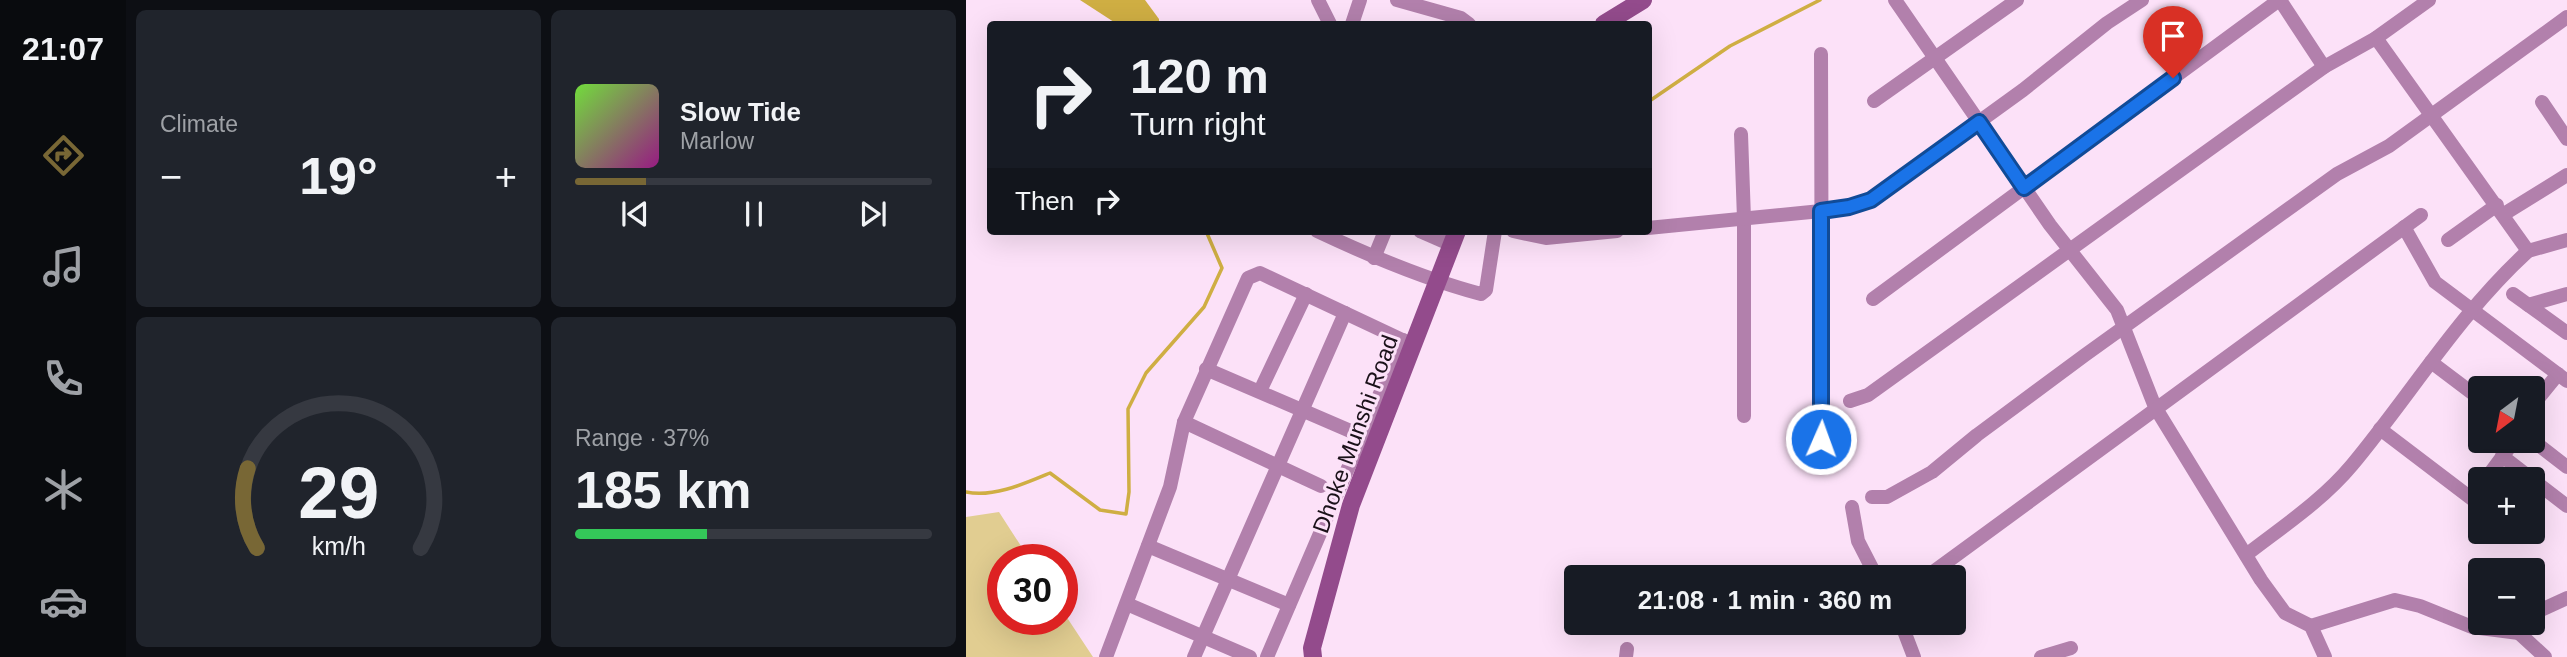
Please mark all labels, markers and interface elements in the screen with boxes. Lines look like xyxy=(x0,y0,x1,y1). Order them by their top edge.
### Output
pin xyxy=(2143,6,2203,78)
icon: arrive xyxy=(2154,17,2192,55)
text: 21:07 xyxy=(22,31,104,67)
icon: right xyxy=(1015,49,1106,140)
text: 120 m xyxy=(1130,49,1269,103)
text: Slow Tide xyxy=(680,97,801,127)
text: Turn right xyxy=(1130,106,1266,142)
text: Climate xyxy=(160,111,238,137)
text: Marlow xyxy=(680,128,754,154)
icon: directions xyxy=(39,131,88,180)
text: 19° xyxy=(299,147,378,205)
text: − xyxy=(160,156,182,198)
text: + xyxy=(495,156,517,198)
icon: right xyxy=(1088,182,1126,220)
text: Then xyxy=(1015,186,1074,216)
icon: previous xyxy=(616,195,654,233)
icon: pause xyxy=(735,195,773,233)
icon: next xyxy=(854,195,892,233)
icon: music xyxy=(39,242,88,291)
street label: Dhoke Munshi Road xyxy=(1307,332,1403,536)
icon: phone xyxy=(39,354,88,403)
north arrow xyxy=(2468,376,2544,453)
map controls xyxy=(2468,376,2545,635)
position arrow xyxy=(1784,402,1858,476)
text: Range · 37% xyxy=(575,425,709,451)
text: 29 xyxy=(298,452,379,533)
text: 185 km xyxy=(575,461,751,519)
icon: climate xyxy=(39,465,88,514)
button: + xyxy=(2468,467,2545,544)
text: km/h xyxy=(311,532,366,560)
speed limit sign: 30 xyxy=(987,544,1078,635)
button: − xyxy=(2468,558,2545,635)
icon: car xyxy=(39,577,88,626)
text: 21:08 · 1 min · 360 m xyxy=(1638,585,1892,615)

